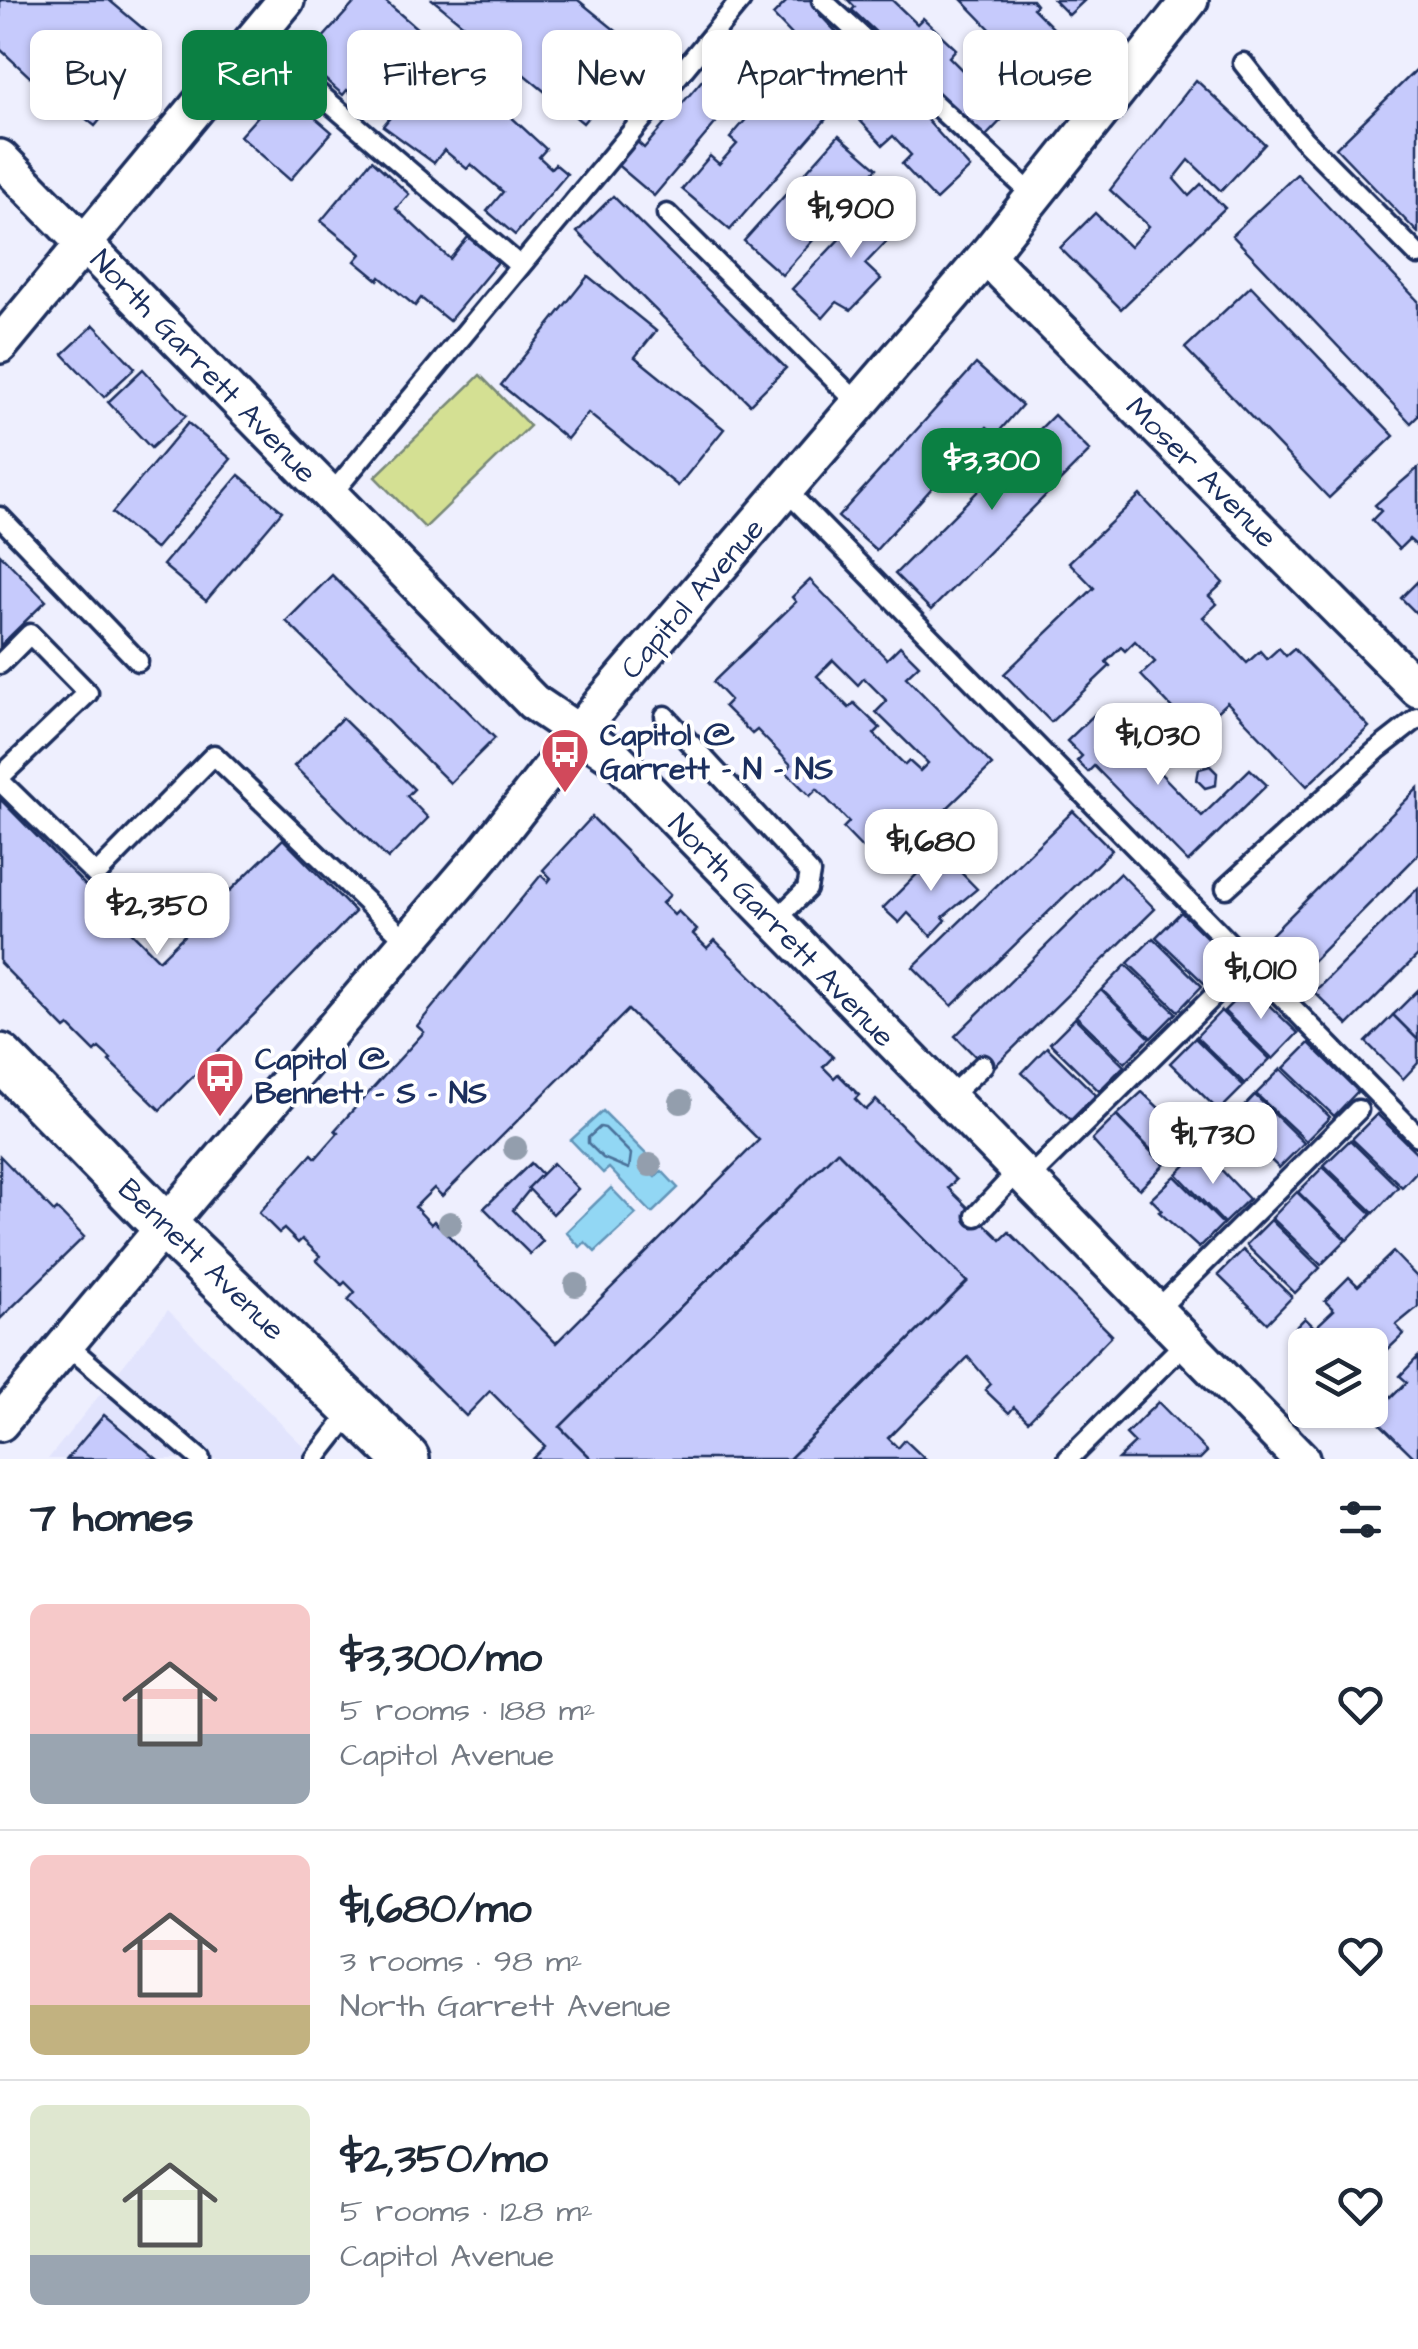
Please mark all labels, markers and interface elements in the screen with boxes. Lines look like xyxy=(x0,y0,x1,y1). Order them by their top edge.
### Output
chip: Buy xyxy=(30,30,162,120)
chip: Rent xyxy=(182,30,327,120)
chip: Filters xyxy=(347,30,522,120)
chip: New xyxy=(542,30,682,120)
chip: Apartment xyxy=(702,30,943,120)
chip: House xyxy=(963,30,1128,120)
pin: $1,900 xyxy=(770,176,932,261)
text: $1,900 xyxy=(808,186,894,231)
street label: North Garrett Avenue xyxy=(80,240,326,493)
street label: Moser Avenue xyxy=(1116,387,1287,558)
pin: $3,300 xyxy=(911,428,1073,513)
text: $3,300 xyxy=(944,438,1040,483)
street label: Capitol Avenue xyxy=(611,509,775,688)
pin: $1,030 xyxy=(1077,703,1239,788)
text: $1,030 xyxy=(1116,713,1200,758)
place label: Capitol @ Garrett - N - NS xyxy=(600,715,833,791)
bus stop icon: Capitol @ Garrett - N - NS xyxy=(539,726,591,794)
street label: North Garrett Avenue xyxy=(658,804,904,1057)
pin: $1,680 xyxy=(850,809,1012,894)
text: $1,680 xyxy=(887,819,975,864)
pin: $2,350 xyxy=(76,873,238,958)
text: $2,350 xyxy=(107,883,207,928)
pin: $1,010 xyxy=(1180,937,1342,1022)
text: $1,010 xyxy=(1225,947,1297,992)
place label: Capitol @ Bennett - S - NS xyxy=(255,1039,487,1115)
bus stop icon: Capitol @ Bennett - S - NS xyxy=(194,1050,246,1118)
pin: $1,730 xyxy=(1132,1102,1294,1187)
text: $1,730 xyxy=(1171,1112,1255,1157)
street label: Bennett Avenue xyxy=(108,1169,294,1350)
map controls xyxy=(1288,1328,1388,1428)
button: layers xyxy=(1288,1328,1388,1428)
text: 7 homes xyxy=(30,1490,194,1548)
icon: filters xyxy=(1333,1492,1388,1547)
text: $3,300/mo xyxy=(340,1630,542,1688)
icon: home xyxy=(110,1644,230,1764)
icon: heart xyxy=(1333,1677,1388,1732)
text: 5 rooms · 188 m² xyxy=(340,1688,596,1733)
text: Capitol Avenue xyxy=(340,1733,554,1778)
text: $1,680/mo xyxy=(340,1881,532,1939)
icon: home xyxy=(110,1895,230,2015)
icon: heart xyxy=(1333,1928,1388,1983)
text: 3 rooms · 98 m² xyxy=(340,1939,583,1984)
text: North Garrett Avenue xyxy=(340,1984,671,2029)
text: $2,350/mo xyxy=(340,2131,548,2189)
icon: home xyxy=(110,2145,230,2265)
icon: heart xyxy=(1333,2178,1388,2233)
text: 5 rooms · 128 m² xyxy=(340,2189,593,2234)
text: Capitol Avenue xyxy=(340,2234,554,2279)

